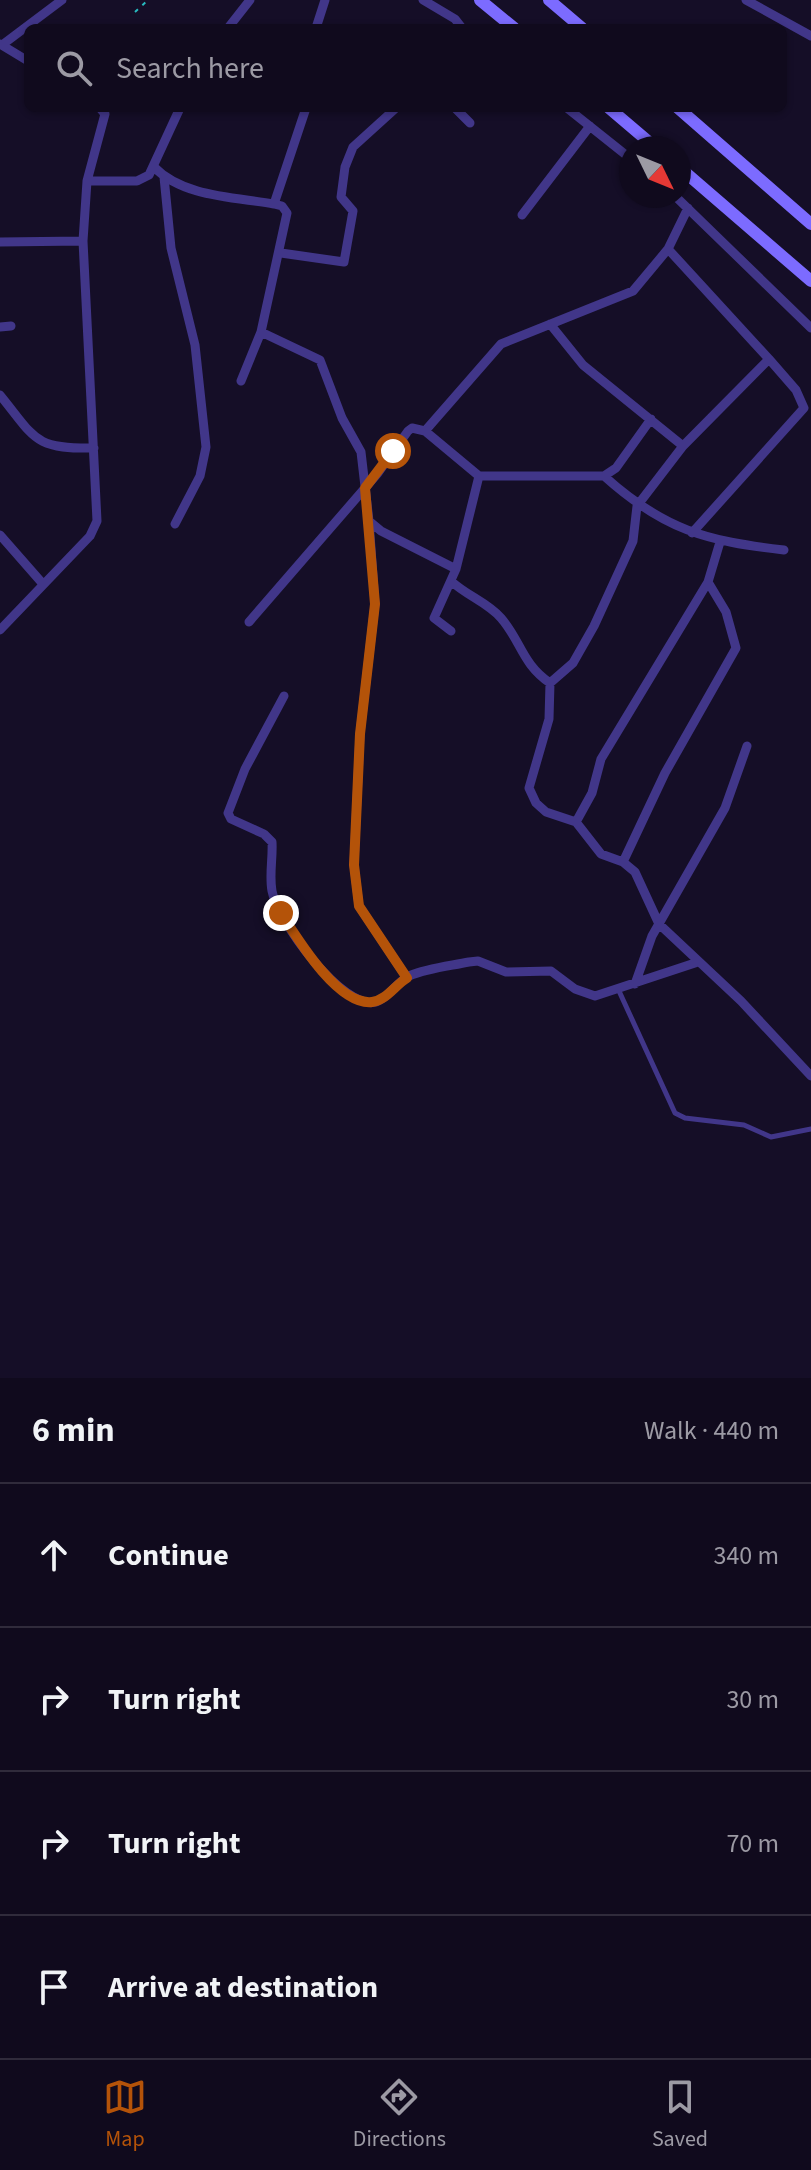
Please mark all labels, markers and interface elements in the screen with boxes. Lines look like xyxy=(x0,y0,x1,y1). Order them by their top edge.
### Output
search box xyxy=(24,24,787,112)
icon: search xyxy=(52,46,96,90)
text: Search here xyxy=(116,47,264,90)
north arrow xyxy=(619,136,691,208)
route start xyxy=(375,433,411,469)
route end xyxy=(263,895,299,931)
text: 6 min xyxy=(32,1406,115,1455)
text: Walk · 440 m xyxy=(644,1412,779,1449)
icon: ahead xyxy=(32,1533,76,1577)
text: Continue xyxy=(108,1534,229,1577)
text: 340 m xyxy=(713,1537,779,1574)
icon: right xyxy=(32,1677,76,1721)
text: Turn right xyxy=(108,1678,240,1721)
text: 30 m xyxy=(726,1681,779,1718)
icon: right xyxy=(32,1821,76,1865)
text: Turn right xyxy=(108,1822,240,1865)
text: 70 m xyxy=(726,1825,779,1862)
icon: arrive xyxy=(32,1965,76,2009)
text: Arrive at destination xyxy=(108,1966,378,2009)
tab: Map xyxy=(103,2075,147,2155)
tab: Directions xyxy=(353,2075,446,2155)
tab: Saved xyxy=(652,2075,708,2155)

